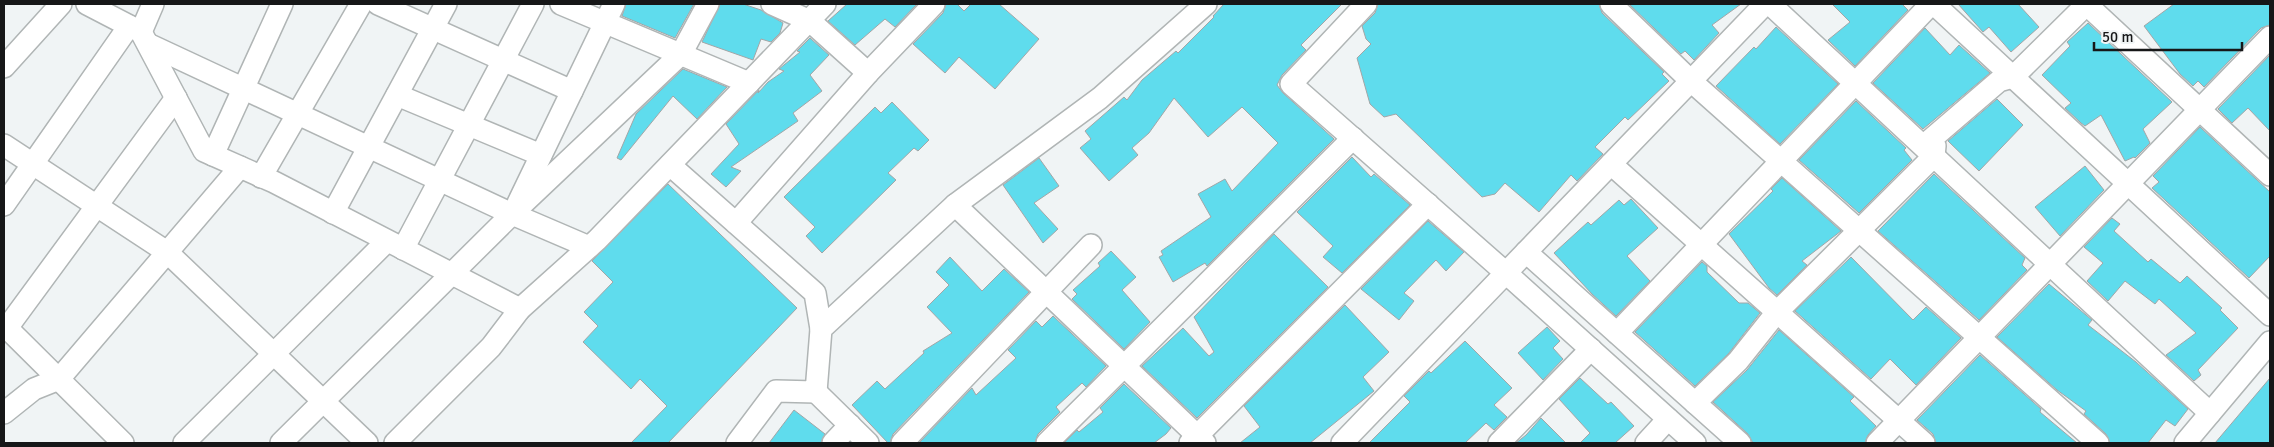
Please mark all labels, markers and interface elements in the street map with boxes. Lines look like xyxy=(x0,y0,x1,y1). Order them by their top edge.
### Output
scale bar xyxy=(2094,20,2242,52)
text: 50 m xyxy=(2102,28,2133,46)

